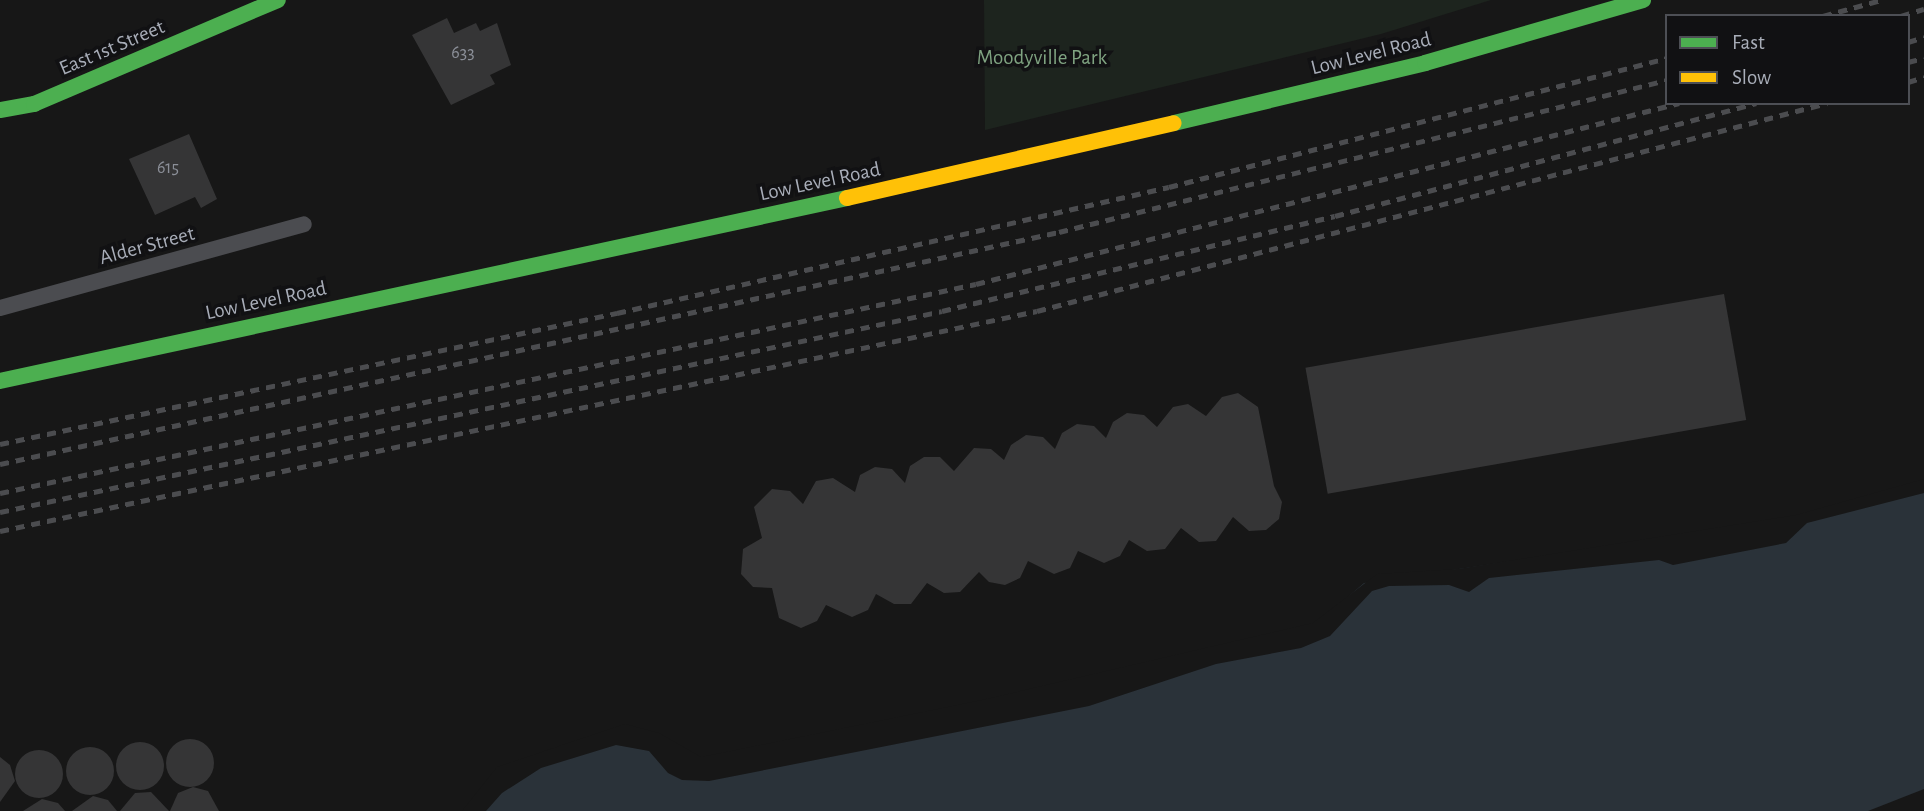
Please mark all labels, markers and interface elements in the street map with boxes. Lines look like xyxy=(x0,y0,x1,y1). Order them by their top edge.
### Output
legend xyxy=(1665,14,1910,105)
street label: East 1st Street xyxy=(56,15,168,81)
street label: Low Level Road xyxy=(1308,27,1434,81)
text: Fast xyxy=(1732,32,1765,53)
house number: 633 xyxy=(451,42,475,64)
park label: Moodyville Park xyxy=(977,45,1107,71)
text: Slow xyxy=(1732,67,1771,88)
house number: 615 xyxy=(157,157,179,179)
street label: Low Level Road xyxy=(757,157,883,207)
street label: Alder Street xyxy=(97,221,197,271)
street label: Low Level Road xyxy=(203,276,329,326)

